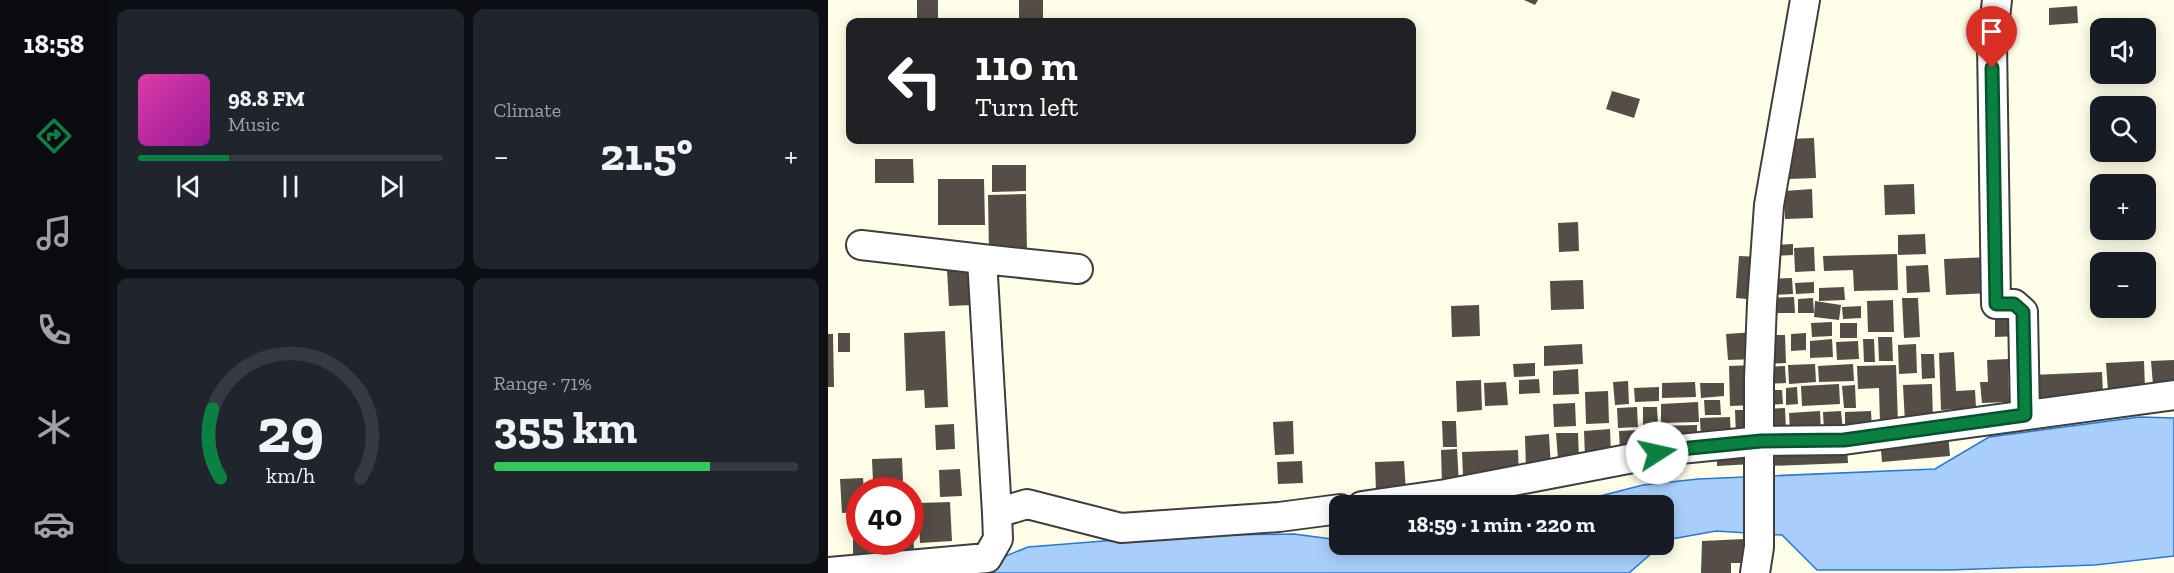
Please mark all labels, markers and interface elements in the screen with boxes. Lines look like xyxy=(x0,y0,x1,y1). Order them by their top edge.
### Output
pin xyxy=(1966,6,2017,68)
icon: arrive xyxy=(1975,15,2008,48)
map controls xyxy=(2090,18,2156,318)
button: sound xyxy=(2090,18,2156,84)
text: 18:58 xyxy=(24,28,84,60)
text: 110 m xyxy=(975,40,1078,91)
icon: left xyxy=(876,42,954,120)
text: 98.8 FM xyxy=(228,85,305,112)
text: Turn left xyxy=(975,91,1078,123)
button: search xyxy=(2090,96,2156,162)
text: Climate xyxy=(494,98,561,122)
text: Music xyxy=(228,112,280,136)
icon: directions xyxy=(33,115,75,157)
text: 21.5° xyxy=(600,128,693,182)
text: − xyxy=(494,136,509,175)
text: + xyxy=(784,136,798,175)
icon: previous xyxy=(172,170,205,203)
icon: pause xyxy=(274,170,307,203)
icon: next xyxy=(375,170,408,203)
button: + xyxy=(2090,174,2156,240)
icon: music xyxy=(33,212,75,254)
button: − xyxy=(2090,252,2156,318)
icon: phone xyxy=(33,309,75,351)
text: Range · 71% xyxy=(494,371,592,395)
text: 29 xyxy=(257,393,324,468)
text: 355 km xyxy=(494,401,637,455)
icon: climate xyxy=(33,406,75,448)
position arrow xyxy=(1625,421,1689,485)
text: km/h xyxy=(266,463,315,488)
speed limit sign: 40 xyxy=(846,477,924,555)
icon: car xyxy=(33,503,75,545)
text: 18:59 · 1 min · 220 m xyxy=(1408,511,1595,538)

